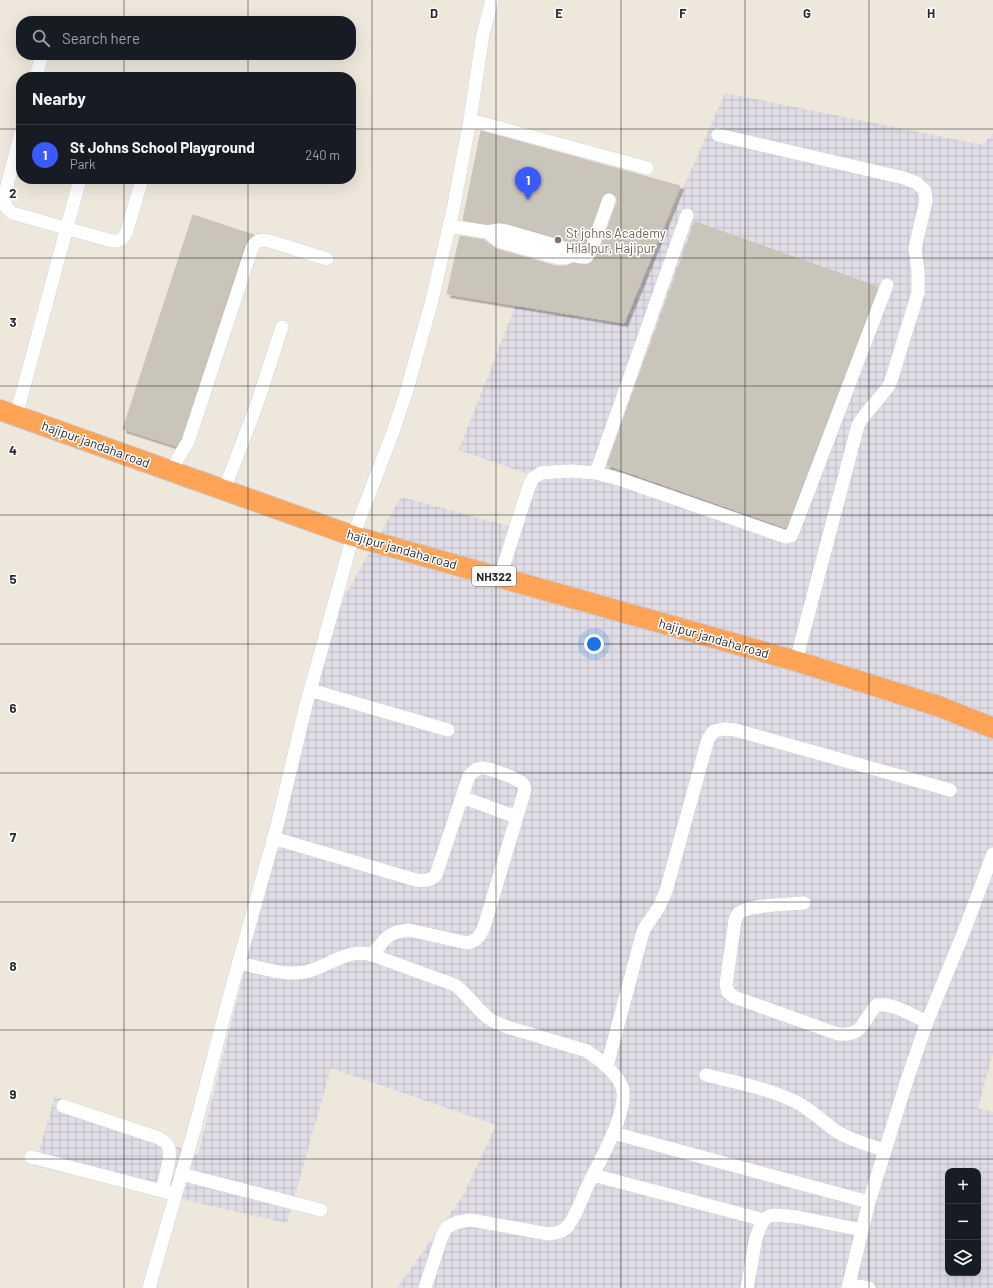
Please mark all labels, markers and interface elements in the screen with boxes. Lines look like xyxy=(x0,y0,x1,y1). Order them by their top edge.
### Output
text: D xyxy=(430,5,438,21)
text: E xyxy=(555,5,563,21)
text: F xyxy=(679,5,687,21)
text: G xyxy=(803,5,811,21)
text: H xyxy=(927,5,935,21)
search box xyxy=(16,16,356,60)
icon: search xyxy=(30,27,52,49)
text: Search here xyxy=(62,29,140,47)
text: Nearby xyxy=(32,88,86,108)
text: St Johns School Playground xyxy=(70,138,255,156)
text: 1 xyxy=(43,147,47,163)
text: 240 m xyxy=(305,147,340,163)
text: Park xyxy=(70,156,96,172)
pin: 1 xyxy=(515,167,541,200)
text: 2 xyxy=(9,185,17,201)
place label: St johns Academy Hilalpur, Hajipur xyxy=(566,225,666,256)
marker: St johns Academy Hilalpur, Hajipur xyxy=(553,235,563,245)
text: 3 xyxy=(9,314,17,330)
street label: hajipur jandaha road xyxy=(40,417,152,471)
text: 4 xyxy=(9,442,17,458)
street label: hajipur jandaha road xyxy=(345,526,459,572)
road number: NH322 xyxy=(472,566,516,586)
text: 5 xyxy=(9,571,17,587)
street label: hajipur jandaha road xyxy=(657,615,771,661)
your location xyxy=(584,634,604,654)
text: 6 xyxy=(10,700,17,716)
text: 7 xyxy=(10,829,17,845)
text: 8 xyxy=(9,958,17,974)
text: 9 xyxy=(10,1086,17,1102)
map controls xyxy=(945,1168,981,1276)
button: + xyxy=(945,1168,981,1204)
button: − xyxy=(945,1204,981,1240)
button: layers xyxy=(945,1240,981,1276)

